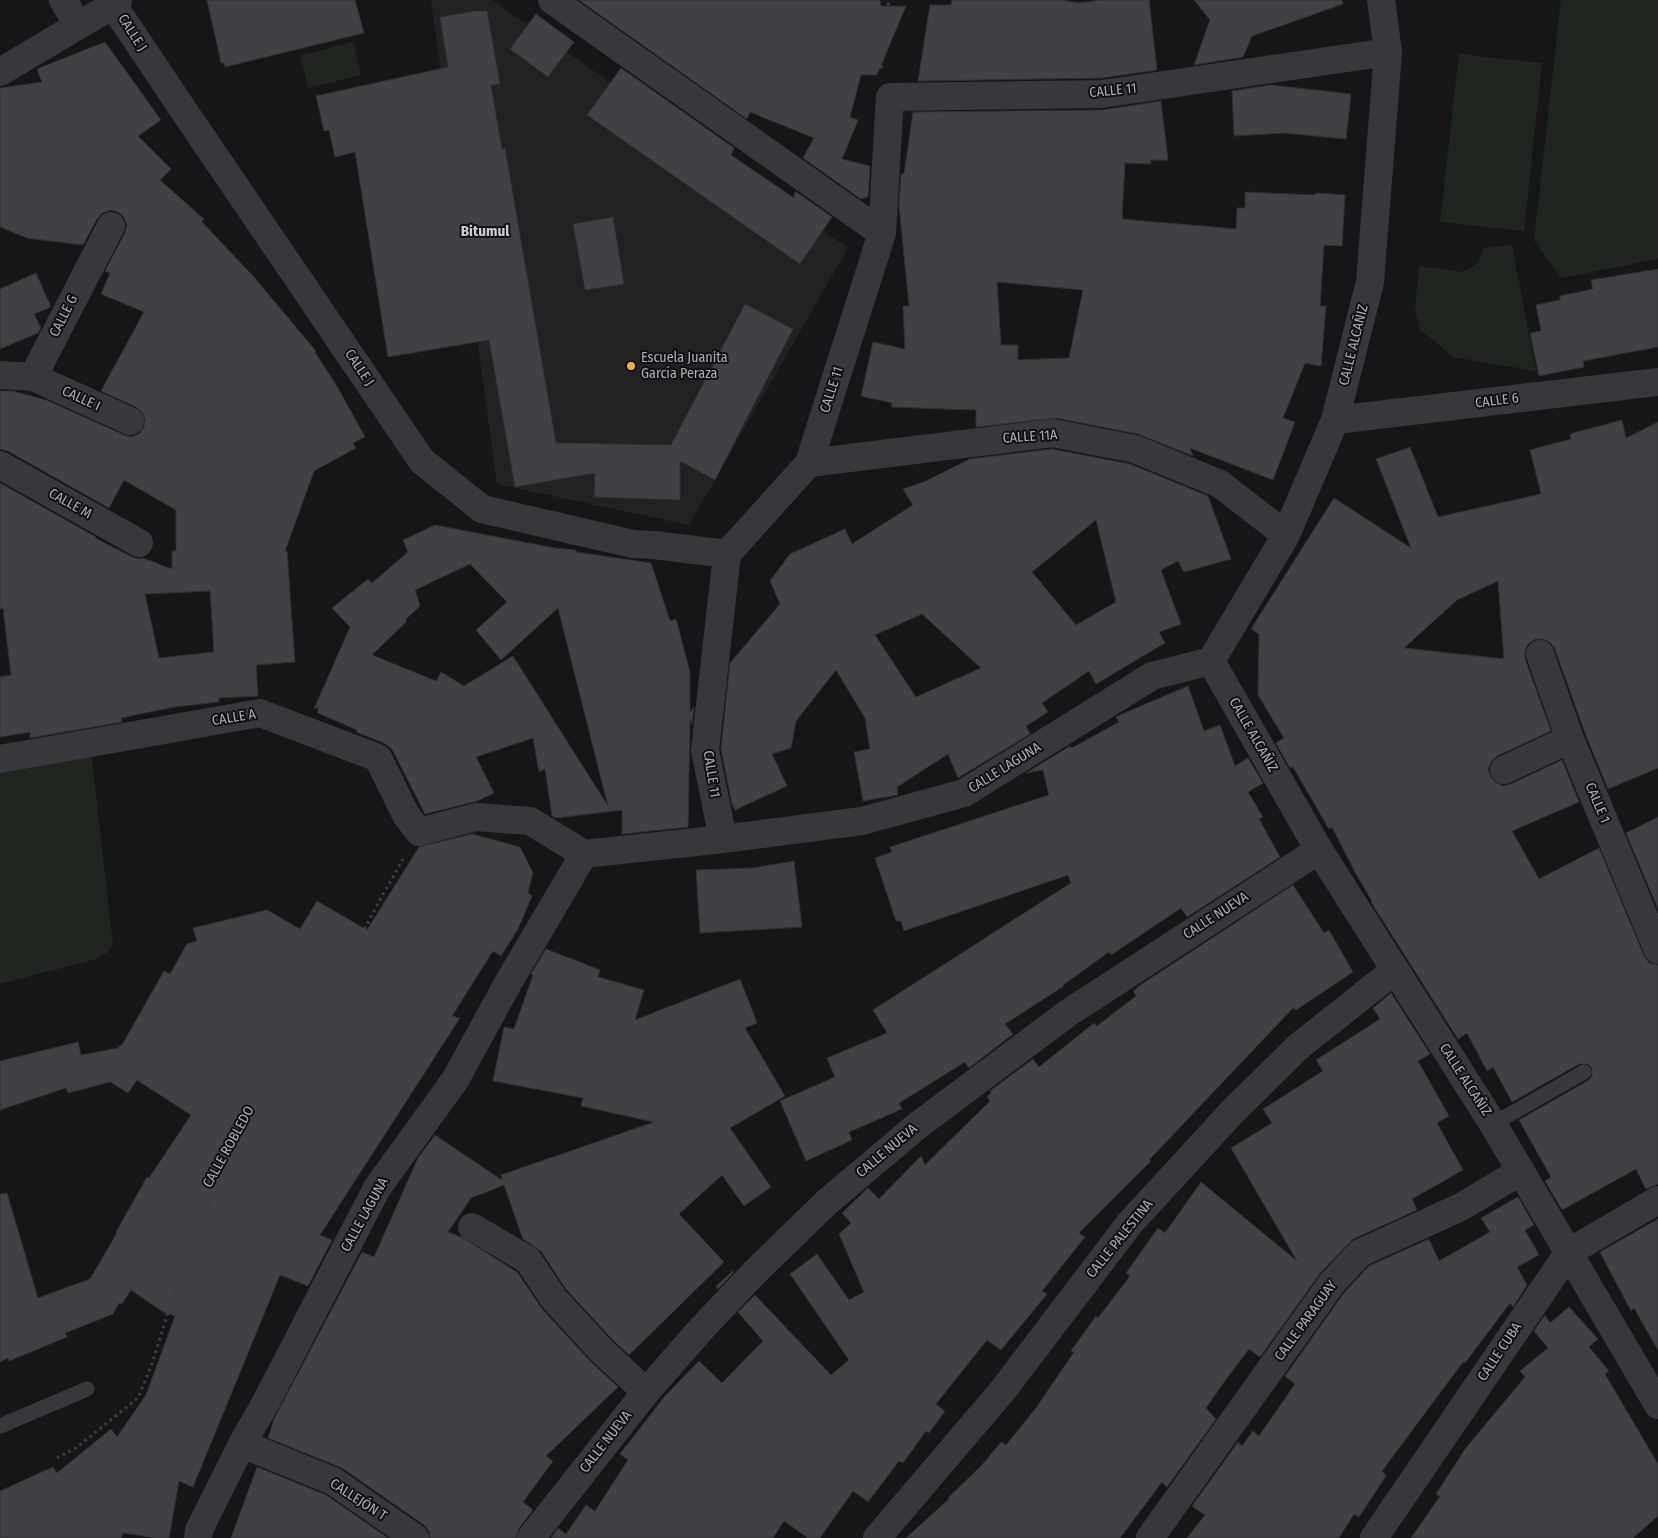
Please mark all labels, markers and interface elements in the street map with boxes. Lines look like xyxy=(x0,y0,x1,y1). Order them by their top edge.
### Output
street label: CALLE J xyxy=(114,11,150,55)
street label: CALLE 11 xyxy=(1089,80,1137,102)
district label: Bitumul xyxy=(461,223,509,241)
street label: CALLE G xyxy=(46,292,82,340)
street label: CALLE ALCAÑIZ xyxy=(1336,303,1372,387)
street label: CALLE J xyxy=(341,346,377,390)
place label: Escuela Juanita García Peraza xyxy=(641,350,728,382)
marker: Escuela Juanita García Peraza xyxy=(625,360,637,372)
street label: CALLE 11 xyxy=(817,365,847,415)
street label: CALLE I xyxy=(59,383,103,415)
street label: CALLE 6 xyxy=(1474,390,1520,412)
street label: CALLE 11A xyxy=(1002,427,1058,447)
street label: CALLE M xyxy=(46,485,94,523)
street label: CALLE ALCAÑIZ xyxy=(1225,695,1281,775)
street label: CALLE A xyxy=(211,706,257,730)
street label: CALLE LAGUNA xyxy=(966,739,1044,797)
street label: CALLE 11 xyxy=(699,749,723,799)
street label: CALLE 1 xyxy=(1581,780,1613,826)
street label: CALLE NUEVA xyxy=(1180,889,1252,943)
street label: CALLE ALCAÑIZ xyxy=(1435,1041,1495,1119)
street label: CALLE ROBLEDO xyxy=(200,1103,258,1191)
street label: CALLE NUEVA xyxy=(853,1121,921,1181)
street label: CALLE LAGUNA xyxy=(338,1175,392,1255)
street label: CALLE PALESTINA xyxy=(1083,1196,1157,1282)
street label: CALLE PARAGUAY xyxy=(1271,1278,1341,1364)
street label: CALLE CUBA xyxy=(1474,1320,1526,1384)
street label: CALLE NUEVA xyxy=(577,1408,635,1476)
street label: CALLEJÓN T xyxy=(326,1475,390,1525)

